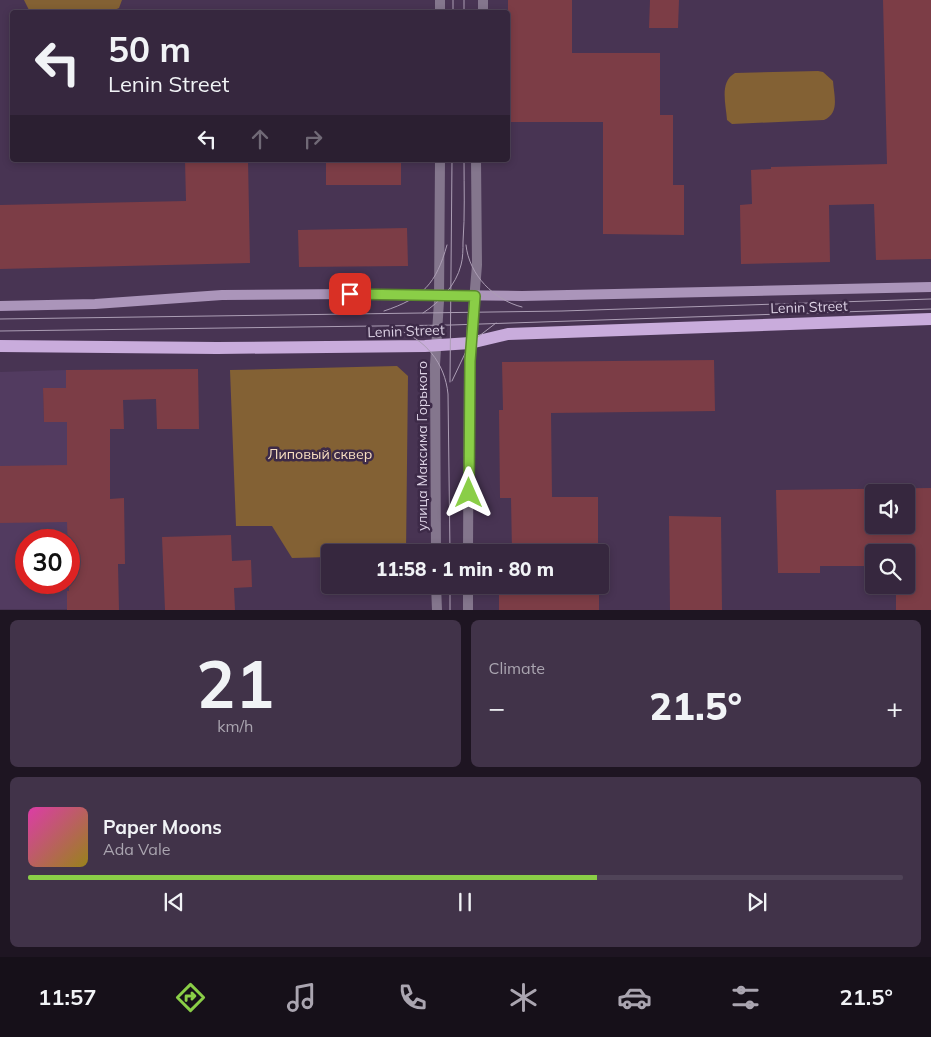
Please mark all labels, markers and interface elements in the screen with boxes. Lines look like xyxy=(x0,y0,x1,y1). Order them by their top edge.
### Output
text: 50 m xyxy=(108,27,191,71)
icon: left xyxy=(25,30,90,95)
text: Lenin Street xyxy=(108,70,229,98)
icon: left xyxy=(193,125,221,153)
icon: ahead xyxy=(246,125,274,153)
icon: right xyxy=(299,125,327,153)
pin xyxy=(329,273,371,315)
icon: arrive xyxy=(336,280,364,308)
street label: Lenin Street xyxy=(770,297,848,317)
street label: Lenin Street xyxy=(367,321,445,341)
street label: улица Максима Горького xyxy=(413,361,431,531)
park label: Липовый сквер xyxy=(268,445,372,463)
position arrow xyxy=(442,466,494,518)
map controls xyxy=(865,484,915,594)
button: sound xyxy=(865,484,915,534)
speed limit sign: 30 xyxy=(15,529,80,594)
button: search xyxy=(865,544,915,594)
text: 11:58 · 1 min · 80 m xyxy=(376,557,554,581)
text: 21 xyxy=(196,643,274,724)
text: Climate xyxy=(489,658,545,678)
text: 21.5° xyxy=(649,682,742,730)
text: − xyxy=(489,690,505,725)
text: + xyxy=(886,690,903,725)
text: km/h xyxy=(217,716,253,736)
text: Paper Moons xyxy=(103,815,222,839)
text: Ada Vale xyxy=(103,839,170,859)
icon: previous xyxy=(160,888,188,916)
icon: pause xyxy=(451,888,479,916)
icon: next xyxy=(743,888,771,916)
icon: directions xyxy=(173,980,208,1015)
icon: music xyxy=(284,980,319,1015)
icon: phone xyxy=(395,980,430,1015)
icon: climate xyxy=(506,980,541,1015)
icon: car xyxy=(617,980,652,1015)
icon: filters xyxy=(728,980,763,1015)
text: 11:57 xyxy=(38,983,96,1011)
text: 21.5° xyxy=(839,983,893,1011)

